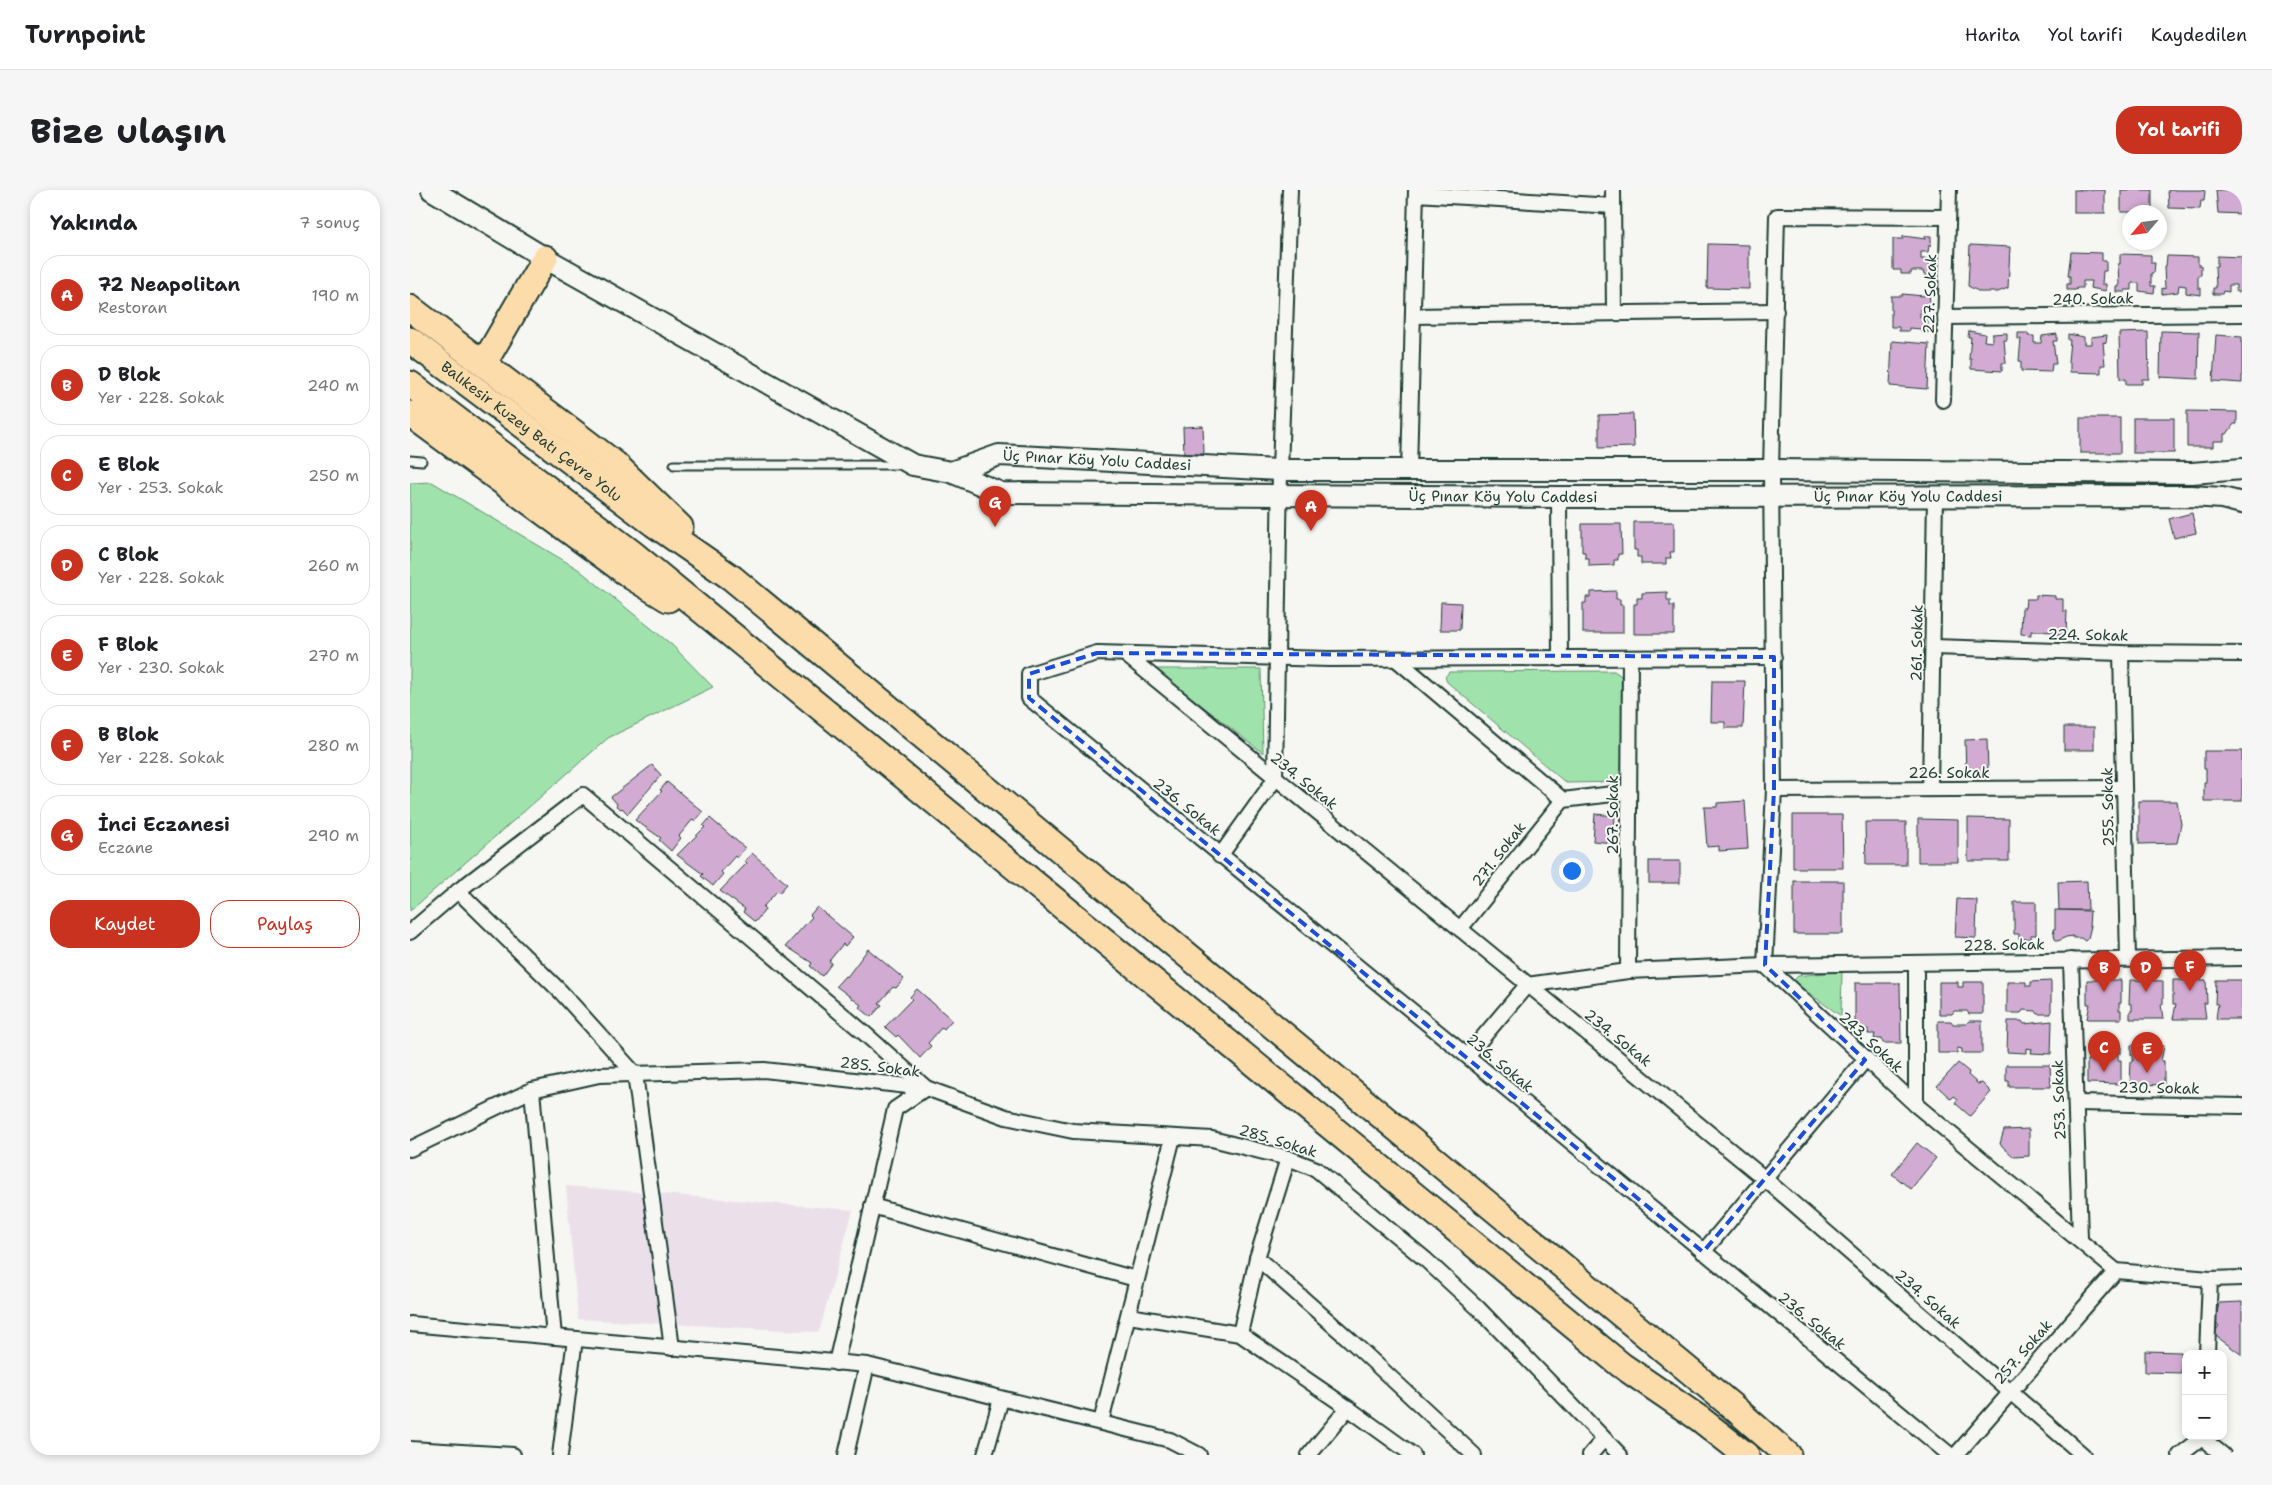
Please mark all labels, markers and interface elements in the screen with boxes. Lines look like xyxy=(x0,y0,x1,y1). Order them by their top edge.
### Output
text: Turnpoint xyxy=(25,19,146,51)
text: Harita xyxy=(1965,23,2020,47)
text: Yol tarifi xyxy=(2048,23,2123,47)
text: Kaydedilen xyxy=(2151,23,2247,47)
button: Yol tarifi xyxy=(2116,106,2242,154)
text: Bize ulaşın xyxy=(30,107,226,154)
north arrow xyxy=(2122,205,2167,250)
text: Yakında xyxy=(50,209,137,237)
text: 7 sonuç xyxy=(299,212,360,233)
street label: 227. Sokak xyxy=(1919,254,1941,334)
text: 72 Neapolitan xyxy=(98,272,240,297)
text: A xyxy=(61,285,73,306)
text: 190 m xyxy=(312,285,359,306)
street label: 240. Sokak xyxy=(2052,288,2134,310)
text: Restoran xyxy=(98,297,167,318)
street label: Balıkesir Kuzey Batı Çevre Yolu xyxy=(437,357,626,506)
text: D Blok xyxy=(98,362,161,387)
text: B xyxy=(62,375,72,396)
text: 240 m xyxy=(307,375,359,396)
text: Yer · 228. Sokak xyxy=(98,387,225,408)
street label: Üç Pınar Köy Yolu Caddesi xyxy=(1002,445,1192,475)
text: E Blok xyxy=(98,452,160,477)
text: C xyxy=(62,465,72,486)
text: 250 m xyxy=(308,465,359,486)
text: Yer · 253. Sokak xyxy=(98,477,224,498)
pin: G xyxy=(979,486,1011,527)
street label: Üç Pınar Köy Yolu Caddesi xyxy=(1409,486,1597,507)
street label: Üç Pınar Köy Yolu Caddesi xyxy=(1814,486,2002,507)
pin: A xyxy=(1295,490,1327,531)
text: C Blok xyxy=(98,542,159,567)
text: D xyxy=(61,555,73,576)
text: 260 m xyxy=(307,555,359,576)
text: Yer · 228. Sokak xyxy=(98,567,225,588)
street label: 261. Sokak xyxy=(1906,604,1928,682)
street label: 224. Sokak xyxy=(2047,624,2129,646)
text: F Blok xyxy=(98,632,159,657)
text: E xyxy=(62,645,72,666)
text: 270 m xyxy=(308,645,359,666)
text: Yer · 230. Sokak xyxy=(98,657,225,678)
text: B Blok xyxy=(98,722,159,747)
text: F xyxy=(62,735,72,756)
text: 280 m xyxy=(307,735,359,756)
text: Yer · 228. Sokak xyxy=(98,747,225,768)
street label: 234. Sokak xyxy=(1266,748,1342,814)
street label: 226. Sokak xyxy=(1908,763,1990,783)
street label: 255. Sokak xyxy=(2097,767,2119,847)
street label: 236. Sokak xyxy=(1149,773,1225,841)
street label: 267. Sokak xyxy=(1603,775,1623,855)
text: İnci Eczanesi xyxy=(98,812,230,837)
street label: 271. Sokak xyxy=(1468,818,1530,890)
text: G xyxy=(61,825,73,846)
text: 290 m xyxy=(307,825,359,846)
text: Eczane xyxy=(98,837,153,858)
your location xyxy=(1559,858,1585,884)
button: Kaydet xyxy=(50,900,200,948)
button: Paylaş xyxy=(210,900,360,948)
street label: 228. Sokak xyxy=(1963,934,2045,956)
pin: F xyxy=(2174,950,2206,991)
pin: B xyxy=(2088,951,2120,992)
pin: D xyxy=(2130,951,2162,992)
street label: 234. Sokak xyxy=(1580,1005,1656,1071)
street label: 243. Sokak xyxy=(1835,1007,1907,1077)
street label: 236. Sokak xyxy=(1462,1029,1538,1097)
pin: C xyxy=(2088,1031,2120,1072)
pin: E xyxy=(2131,1032,2163,1073)
street label: 285. Sokak xyxy=(839,1052,921,1082)
street label: 253. Sokak xyxy=(2048,1059,2070,1141)
street label: 230. Sokak xyxy=(2118,1077,2200,1099)
street label: 285. Sokak xyxy=(1236,1120,1320,1162)
street label: 234. Sokak xyxy=(1891,1265,1965,1333)
street label: 236. Sokak xyxy=(1774,1287,1850,1355)
street label: 257. Sokak xyxy=(1989,1315,2057,1389)
map controls xyxy=(2182,1350,2227,1440)
button: + xyxy=(2182,1350,2227,1395)
button: − xyxy=(2182,1395,2227,1440)

